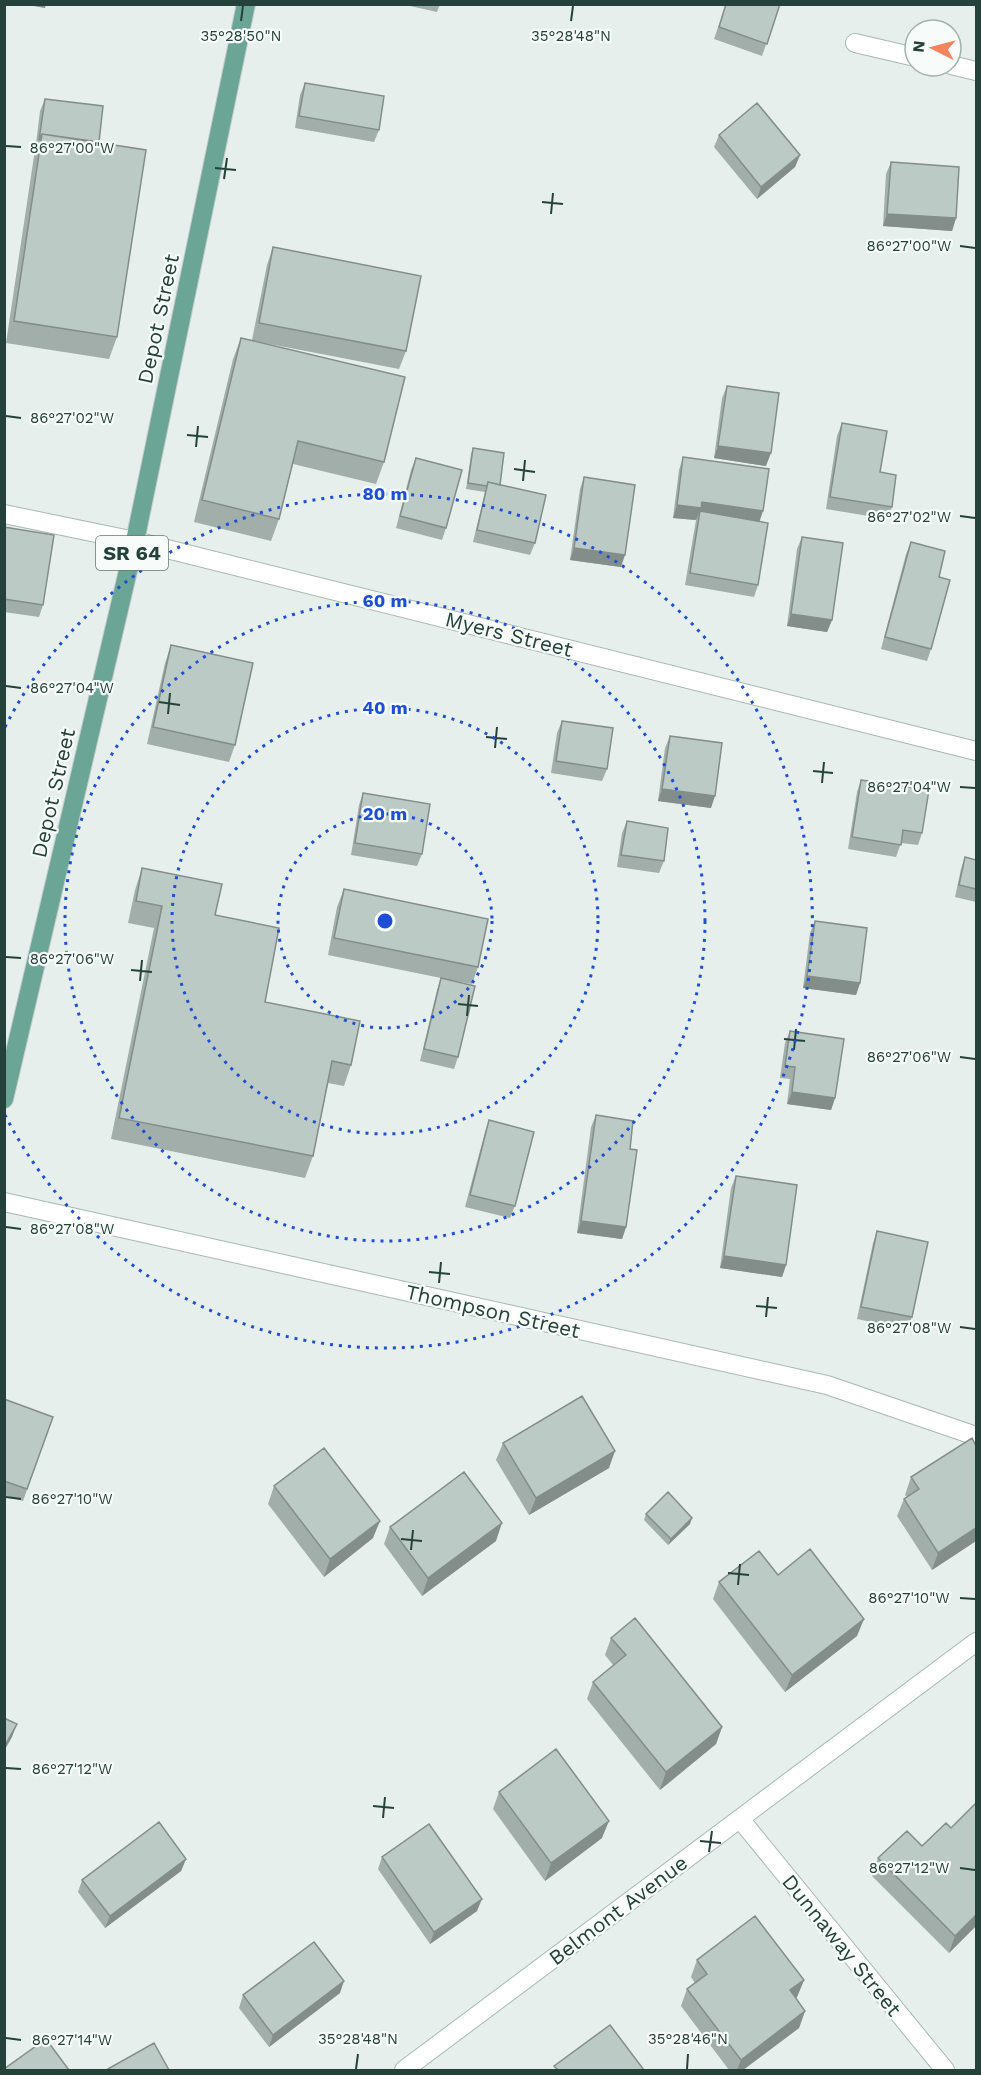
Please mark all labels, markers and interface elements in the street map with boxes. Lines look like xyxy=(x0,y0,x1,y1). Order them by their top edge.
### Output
north arrow xyxy=(903,18,963,78)
text: 35°28'50"N xyxy=(201,27,282,45)
text: 35°28'48"N xyxy=(531,27,611,45)
text: N xyxy=(909,40,929,53)
text: 86°27'00"W xyxy=(30,139,114,157)
text: 86°27'00"W xyxy=(867,237,951,255)
street label: Depot Street xyxy=(132,252,184,386)
text: 86°27'02"W xyxy=(30,409,114,427)
text: 80 m xyxy=(363,483,407,504)
text: 86°27'02"W xyxy=(867,508,951,526)
road number: SR 64 xyxy=(96,536,168,570)
text: 60 m xyxy=(363,590,407,611)
street label: Myers Street xyxy=(443,606,576,662)
text: 86°27'04"W xyxy=(30,679,114,697)
text: 40 m xyxy=(362,697,408,718)
street label: Depot Street xyxy=(26,726,80,860)
text: 86°27'04"W xyxy=(867,778,951,796)
text: 20 m xyxy=(363,803,407,824)
centre of rings xyxy=(375,911,395,931)
text: 86°27'06"W xyxy=(30,950,114,968)
text: 86°27'06"W xyxy=(867,1048,951,1066)
text: 86°27'08"W xyxy=(30,1220,114,1238)
street label: Thompson Street xyxy=(403,1279,583,1343)
text: 86°27'08"W xyxy=(867,1319,951,1337)
text: 86°27'10"W xyxy=(31,1490,113,1508)
text: 86°27'10"W xyxy=(868,1589,950,1607)
text: 86°27'12"W xyxy=(32,1760,112,1778)
street label: Belmont Avenue xyxy=(544,1850,692,1970)
text: 86°27'12"W xyxy=(869,1859,949,1877)
street label: Dunnaway Street xyxy=(777,1869,907,2021)
text: 35°28'48"N xyxy=(318,2030,398,2048)
text: 35°28'46"N xyxy=(648,2030,728,2048)
text: 86°27'14"W xyxy=(32,2031,112,2049)

